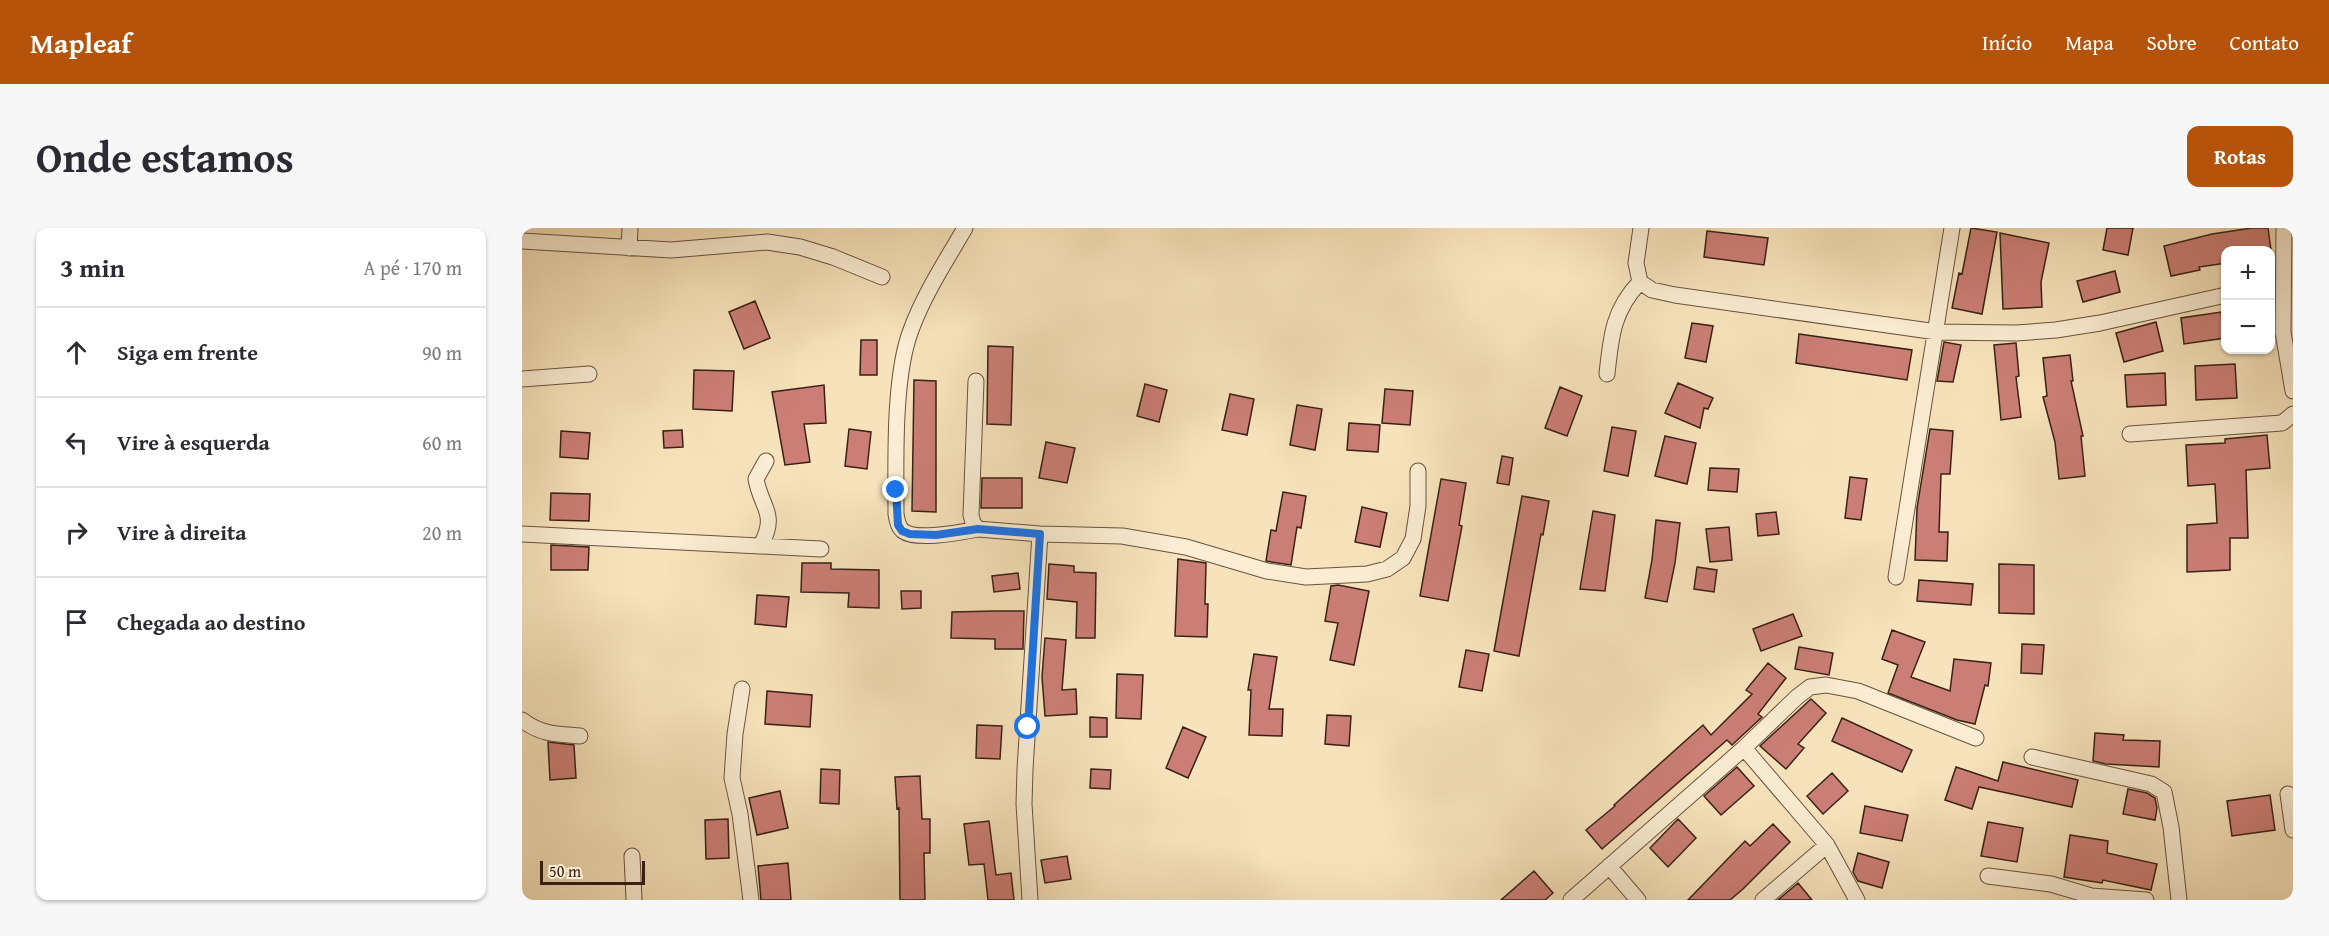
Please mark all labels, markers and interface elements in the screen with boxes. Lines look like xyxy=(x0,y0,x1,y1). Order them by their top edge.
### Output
text: Mapleaf xyxy=(30,22,131,63)
text: Início xyxy=(1982,27,2032,58)
text: Mapa xyxy=(2065,27,2114,58)
text: Sobre xyxy=(2147,27,2197,58)
text: Contato xyxy=(2230,27,2299,58)
text: Onde estamos xyxy=(36,126,294,187)
button: Rotas xyxy=(2187,126,2293,187)
map controls xyxy=(2221,246,2275,354)
button: + xyxy=(2221,246,2275,300)
text: 3 min xyxy=(60,248,125,287)
text: A pé · 170 m xyxy=(364,253,462,282)
button: − xyxy=(2221,300,2275,354)
icon: ahead xyxy=(60,336,93,369)
text: Siga em frente xyxy=(117,336,258,368)
text: 90 m xyxy=(422,338,462,367)
icon: left xyxy=(60,426,93,459)
text: Vire à esquerda xyxy=(117,426,270,458)
text: 60 m xyxy=(422,428,462,457)
route end xyxy=(882,476,908,502)
icon: right xyxy=(60,516,93,549)
text: Vire à direita xyxy=(117,516,247,548)
text: 20 m xyxy=(422,518,462,547)
icon: arrive xyxy=(60,606,93,639)
text: Chegada ao destino xyxy=(117,606,305,638)
route start xyxy=(1014,713,1040,739)
scale bar xyxy=(540,858,645,886)
text: 50 m xyxy=(549,859,581,883)

